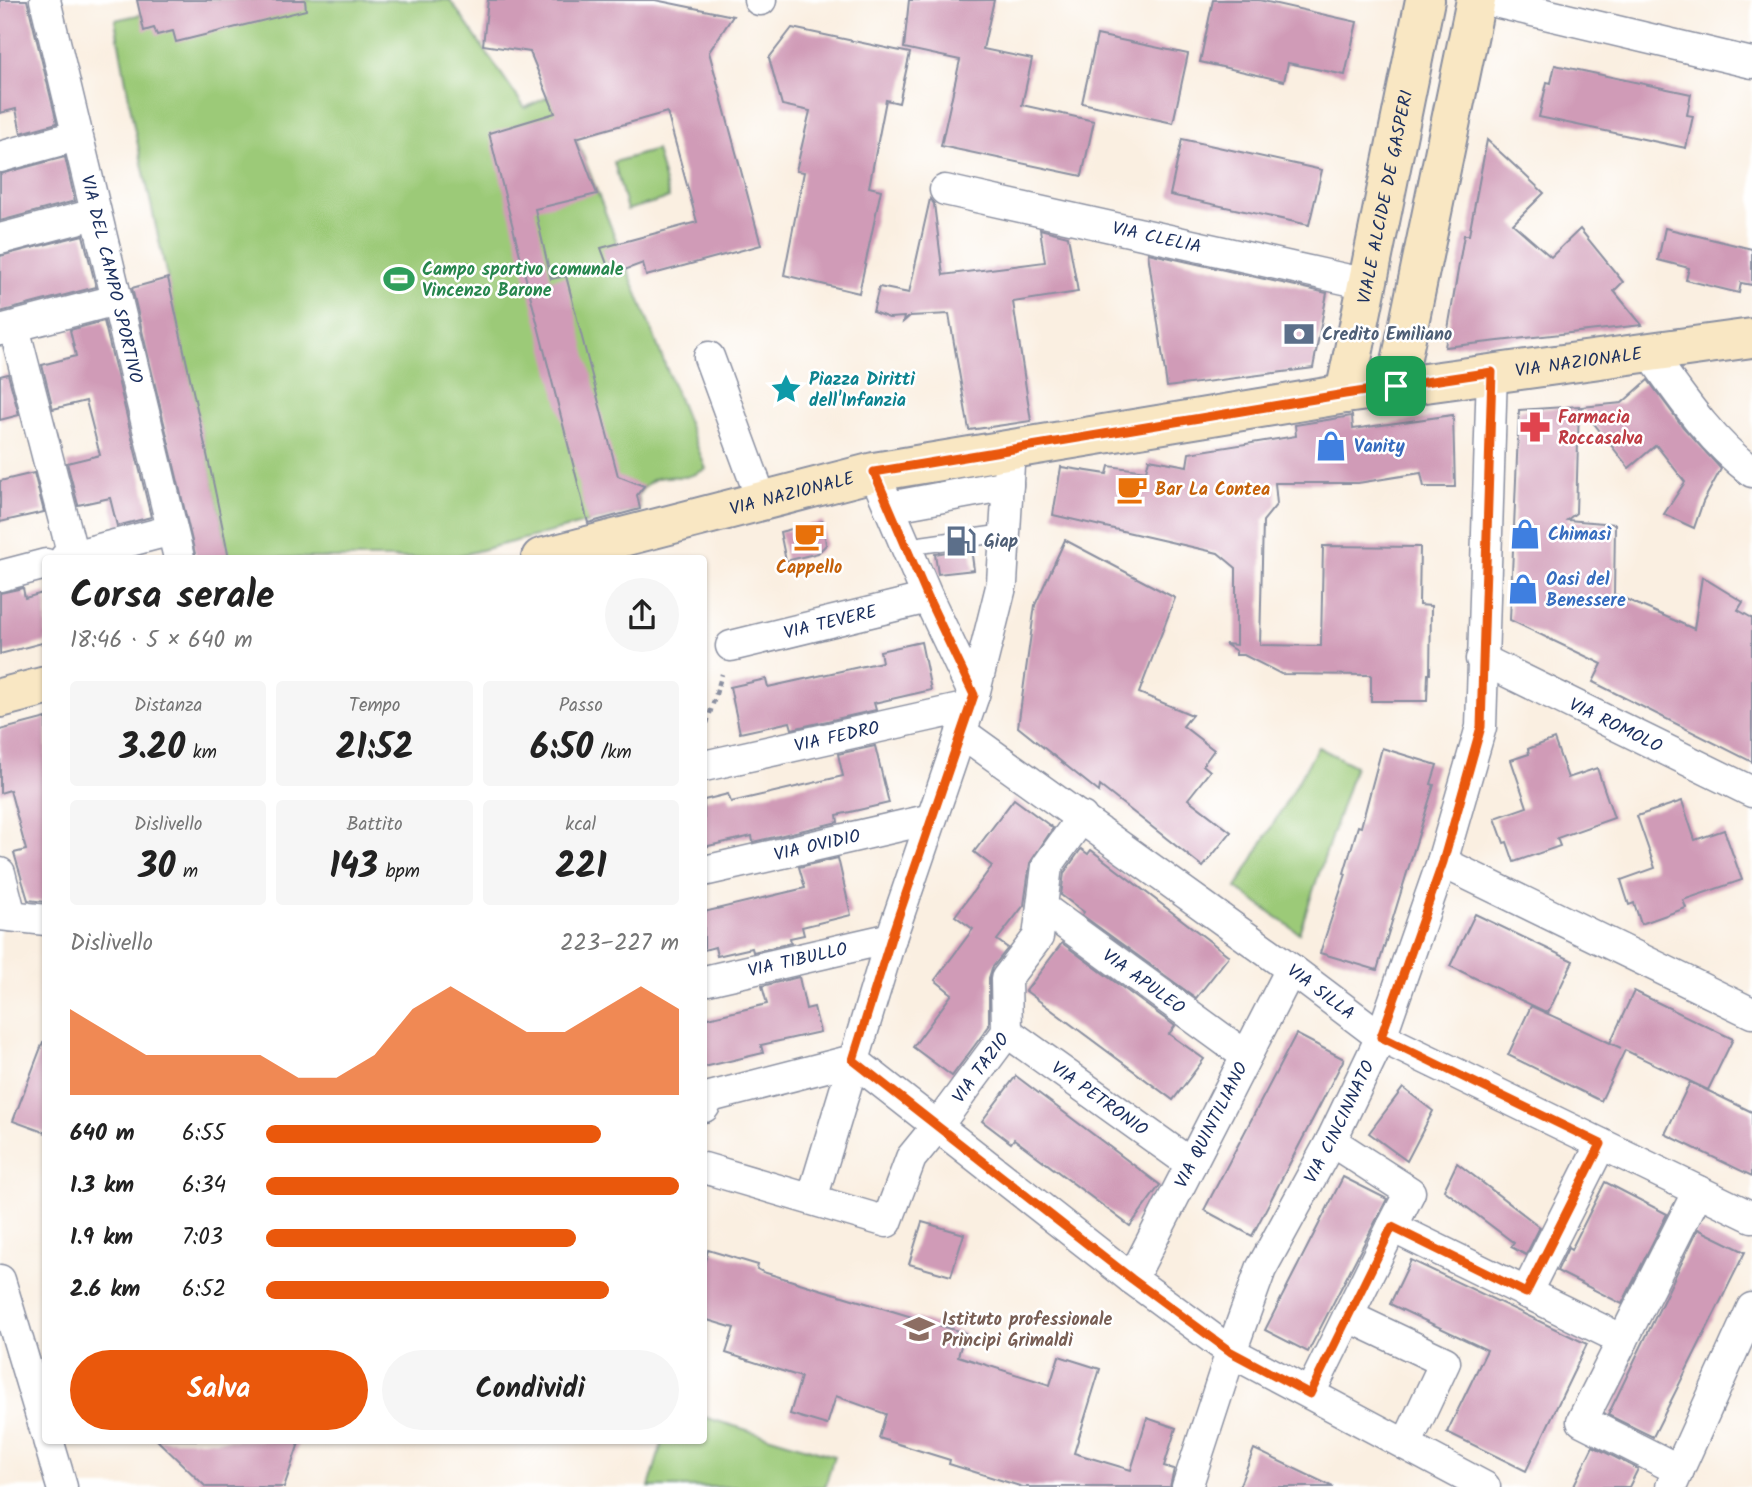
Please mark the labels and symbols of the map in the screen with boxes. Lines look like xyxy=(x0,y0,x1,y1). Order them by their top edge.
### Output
street label: VIALE ALCIDE DE GASPERI xyxy=(1351,88,1422,307)
street label: VIA DEL CAMPO SPORTIVO xyxy=(72,172,150,387)
street label: VIA CLELIA xyxy=(1109,215,1204,263)
place label: Campo sportivo comunale Vincenzo Barone xyxy=(422,256,624,306)
sports icon: Campo sportivo comunale Vincenzo Barone xyxy=(382,262,416,296)
bank icon: Credito Emiliano xyxy=(1282,317,1316,351)
place label: Credito Emiliano xyxy=(1322,321,1452,350)
street label: VIA NAZIONALE xyxy=(1513,340,1644,386)
pin xyxy=(1366,356,1426,416)
place label: Piazza Diritti dell'Infanzia xyxy=(809,366,915,416)
place icon: Piazza Diritti dell'Infanzia xyxy=(769,372,803,406)
place label: Farmacia Roccasalva xyxy=(1558,404,1643,454)
pharmacy icon: Farmacia Roccasalva xyxy=(1518,410,1552,444)
shop icon: Vanity xyxy=(1314,429,1348,463)
place label: Vanity xyxy=(1354,433,1406,462)
street label: VIA NAZIONALE xyxy=(727,465,858,525)
cafe icon: Bar La Contea xyxy=(1115,472,1149,506)
place label: Bar La Contea xyxy=(1155,476,1270,505)
shop icon: Chimasì xyxy=(1508,517,1542,551)
cafe icon: Cappello xyxy=(792,519,826,553)
place label: Chimasì xyxy=(1548,521,1612,550)
fuel station icon: Giap xyxy=(944,524,978,558)
place label: Giap xyxy=(984,528,1019,557)
place label: Cappello xyxy=(776,554,842,583)
place label: Oasi del Benessere xyxy=(1546,566,1626,616)
shop icon: Oasi del Benessere xyxy=(1506,572,1540,606)
street label: VIA TEVERE xyxy=(781,598,880,649)
street label: VIA ROMOLO xyxy=(1563,691,1667,762)
street label: VIA FEDRO xyxy=(792,714,882,761)
street label: VIA OVIDIO xyxy=(771,823,863,870)
street label: VIA TIBULLO xyxy=(745,935,851,986)
street label: VIA APULEO xyxy=(1095,942,1190,1023)
street label: VIA SILLA xyxy=(1280,958,1361,1028)
street label: VIA TAZIO xyxy=(946,1027,1018,1110)
street label: VIA PETRONIO xyxy=(1044,1055,1153,1145)
street label: VIA CINCINNATO xyxy=(1297,1056,1384,1189)
street label: VIA QUINTILIANO xyxy=(1168,1058,1257,1194)
place label: Istituto professionale Principi Grimaldi xyxy=(942,1306,1113,1356)
school or university icon: Istituto professionale Principi Grimaldi xyxy=(902,1312,936,1346)

